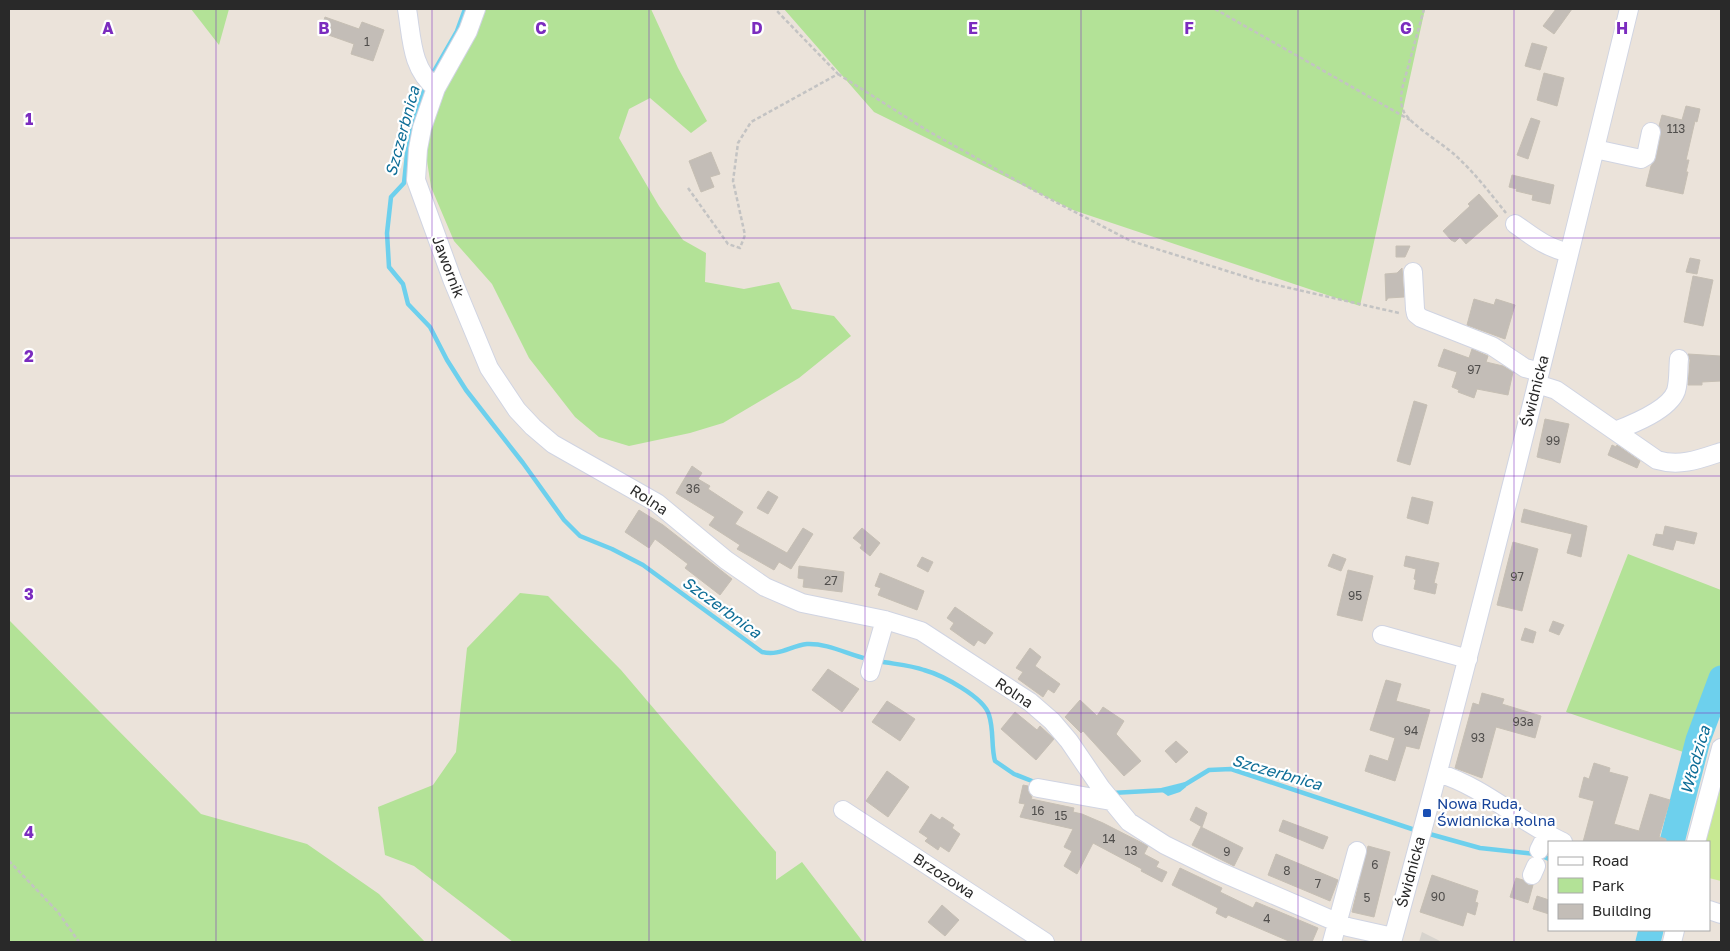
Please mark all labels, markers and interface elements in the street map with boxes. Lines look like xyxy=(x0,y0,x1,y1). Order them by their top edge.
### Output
text: A xyxy=(102,18,114,38)
text: B xyxy=(318,18,330,38)
text: C xyxy=(535,18,547,38)
text: D xyxy=(751,18,763,38)
text: E xyxy=(968,18,978,38)
text: F xyxy=(1184,18,1194,38)
text: G xyxy=(1400,18,1412,38)
text: H xyxy=(1616,18,1628,38)
house number: 1 xyxy=(364,34,370,49)
water label: Szczerbnica xyxy=(380,83,424,178)
text: 1 xyxy=(25,109,33,129)
house number: 113 xyxy=(1667,121,1685,136)
street label: Jawornik xyxy=(429,233,469,301)
text: 2 xyxy=(24,346,34,366)
street label: Świdnicka xyxy=(1516,353,1552,428)
house number: 97 xyxy=(1467,362,1481,377)
house number: 99 xyxy=(1546,433,1560,448)
street label: Rolna xyxy=(627,480,672,518)
house number: 36 xyxy=(686,481,700,496)
house number: 97 xyxy=(1510,569,1524,584)
water label: Szczerbnica xyxy=(679,572,766,643)
house number: 27 xyxy=(824,573,838,588)
text: 3 xyxy=(24,584,34,604)
house number: 95 xyxy=(1348,588,1362,603)
street label: Rolna xyxy=(992,673,1037,711)
house number: 93a xyxy=(1512,714,1534,729)
house number: 94 xyxy=(1404,723,1418,738)
water label: Włodzica xyxy=(1676,723,1715,796)
house number: 93 xyxy=(1471,730,1485,745)
water label: Szczerbnica xyxy=(1230,750,1325,795)
place label: Nowa Ruda, Świdnicka Rolna xyxy=(1437,794,1555,829)
house number: 16 xyxy=(1031,803,1045,818)
marker: Nowa Ruda, Świdnicka Rolna xyxy=(1421,807,1433,819)
house number: 15 xyxy=(1055,808,1067,823)
text: 4 xyxy=(24,822,34,842)
house number: 14 xyxy=(1102,831,1116,846)
street label: Świdnicka xyxy=(1392,834,1428,909)
legend xyxy=(1548,841,1710,931)
house number: 13 xyxy=(1125,843,1137,858)
house number: 9 xyxy=(1223,844,1231,859)
street label: Brzozowa xyxy=(910,849,979,902)
text: Road xyxy=(1592,851,1629,869)
house number: 6 xyxy=(1371,857,1379,872)
house number: 8 xyxy=(1283,863,1291,878)
house number: 7 xyxy=(1315,876,1321,891)
text: Park xyxy=(1592,876,1625,894)
house number: 90 xyxy=(1431,889,1445,904)
house number: 5 xyxy=(1364,890,1371,905)
text: Building xyxy=(1592,901,1652,919)
house number: 4 xyxy=(1263,911,1271,926)

